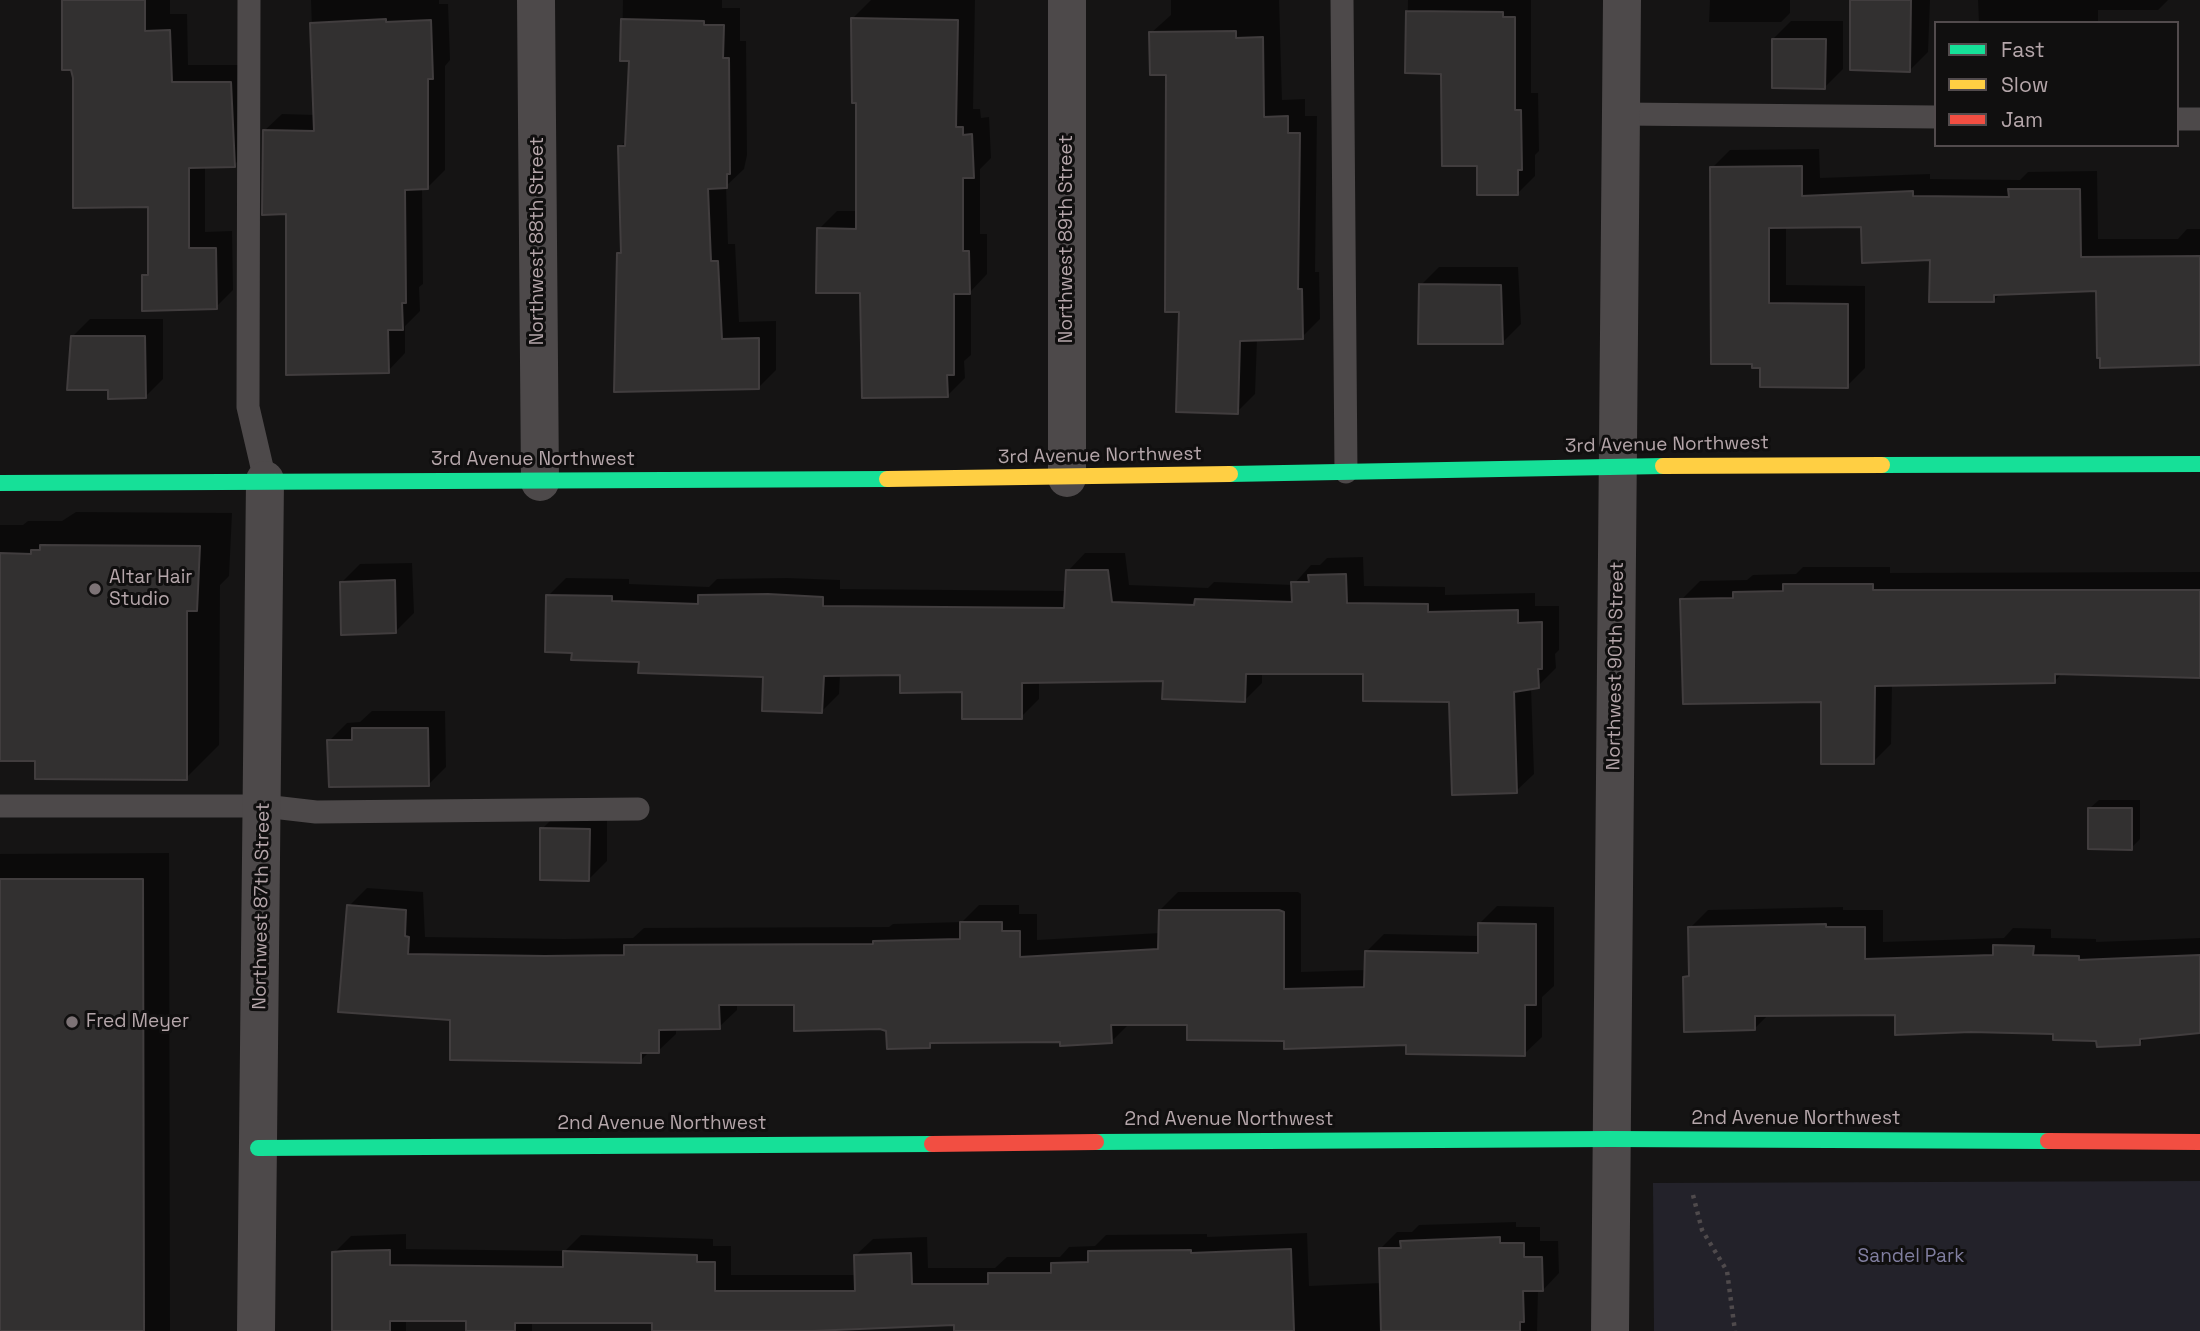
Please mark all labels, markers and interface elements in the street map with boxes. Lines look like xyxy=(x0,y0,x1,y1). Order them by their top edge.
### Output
legend xyxy=(1934,21,2179,147)
text: Fast xyxy=(2001,36,2045,63)
text: Slow xyxy=(2001,71,2049,98)
text: Jam xyxy=(2001,106,2043,133)
street label: Northwest 89th Street xyxy=(1056,135,1078,343)
street label: Northwest 88th Street xyxy=(527,137,549,345)
street label: 3rd Avenue Northwest xyxy=(1565,432,1769,458)
street label: 3rd Avenue Northwest xyxy=(998,443,1202,469)
street label: 3rd Avenue Northwest xyxy=(431,449,635,471)
street label: Northwest 90th Street xyxy=(1603,561,1629,771)
place label: Altar Hair Studio xyxy=(109,567,192,611)
marker: Altar Hair Studio xyxy=(87,581,103,597)
street label: Northwest 87th Street xyxy=(249,802,275,1010)
place label: Fred Meyer xyxy=(86,1011,189,1033)
marker: Fred Meyer xyxy=(64,1014,80,1030)
street label: 2nd Avenue Northwest xyxy=(1692,1108,1900,1130)
street label: 2nd Avenue Northwest xyxy=(1125,1109,1333,1131)
street label: 2nd Avenue Northwest xyxy=(558,1113,766,1135)
park label: Sandel Park xyxy=(1858,1246,1964,1268)

